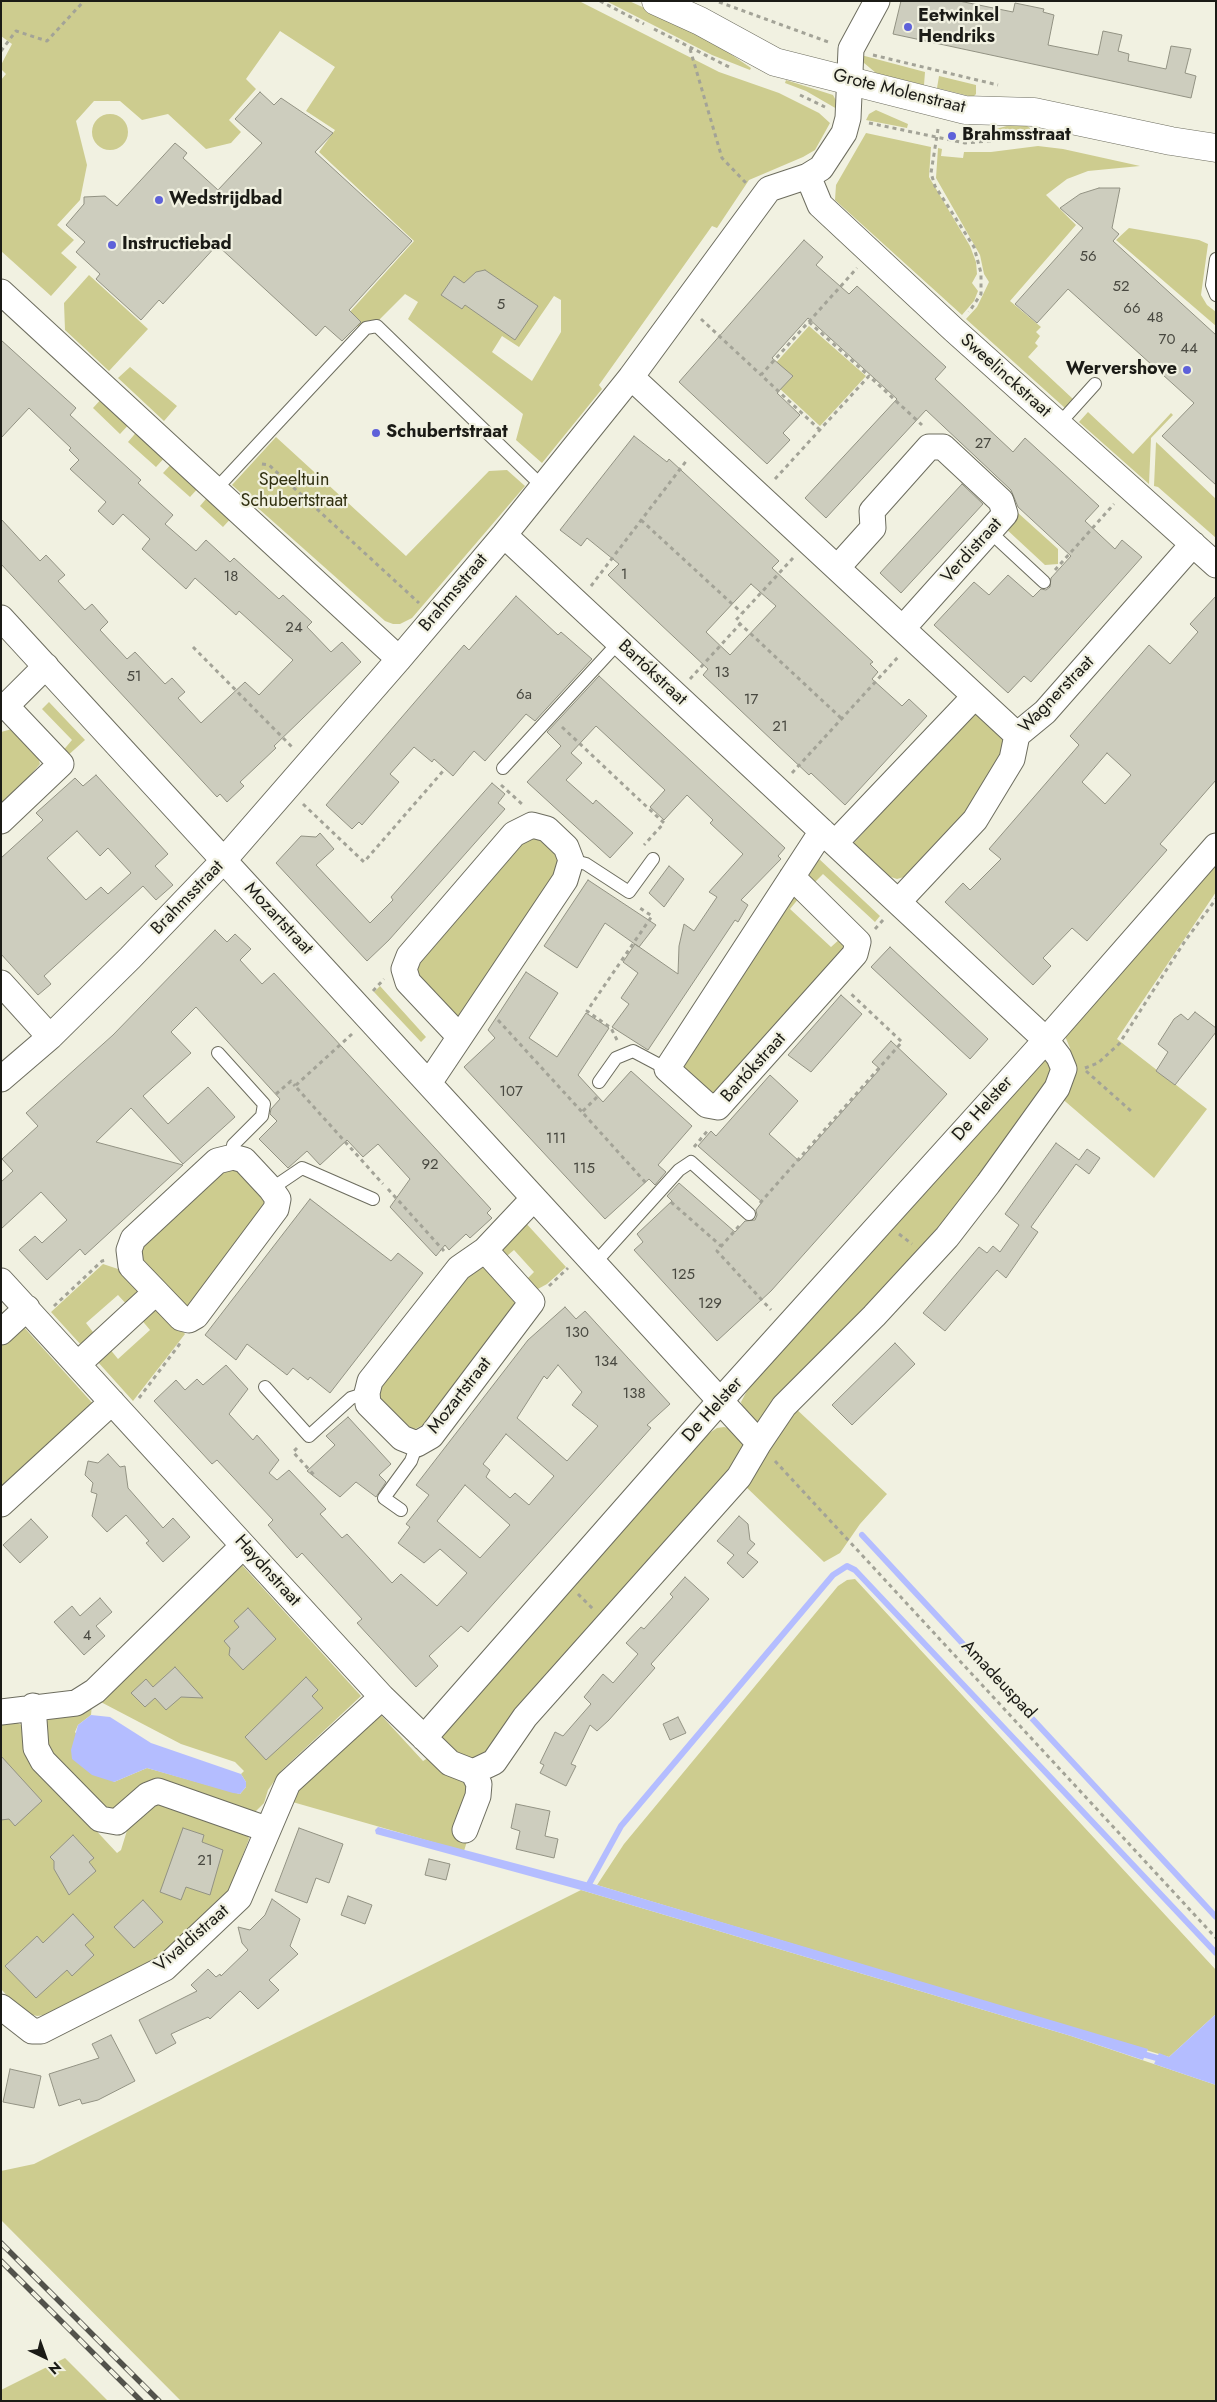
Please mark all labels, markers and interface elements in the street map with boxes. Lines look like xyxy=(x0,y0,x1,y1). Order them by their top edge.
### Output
place label: Eetwinkel Hendriks xyxy=(918,6,999,48)
marker: Eetwinkel Hendriks xyxy=(902,21,914,33)
street label: Grote Molenstraat xyxy=(831,65,967,119)
place label: Brahmsstraat xyxy=(962,125,1071,147)
marker: Brahmsstraat xyxy=(946,130,958,142)
place label: Wedstrijdbad xyxy=(169,189,282,211)
marker: Wedstrijdbad xyxy=(153,194,165,206)
place label: Instructiebad xyxy=(122,234,232,256)
marker: Instructiebad xyxy=(106,239,118,251)
house number: 56 xyxy=(1079,248,1097,266)
house number: 52 xyxy=(1113,278,1129,296)
house number: 5 xyxy=(497,296,505,314)
house number: 66 xyxy=(1123,300,1141,318)
house number: 48 xyxy=(1147,309,1163,327)
street label: Sweelinckstraat xyxy=(955,330,1055,422)
house number: 70 xyxy=(1159,331,1175,349)
house number: 44 xyxy=(1180,340,1198,358)
place label: Wervershove xyxy=(1066,359,1177,381)
marker: Wervershove xyxy=(1181,364,1193,376)
place label: Schubertstraat xyxy=(386,422,508,444)
marker: Schubertstraat xyxy=(370,427,382,439)
house number: 27 xyxy=(975,435,991,453)
park label: Speeltuin Schubertstraat xyxy=(241,470,347,512)
street label: Verdistraat xyxy=(937,514,1007,588)
street label: Brahmsstraat xyxy=(415,550,493,636)
house number: 1 xyxy=(621,566,627,584)
house number: 18 xyxy=(224,568,238,586)
house number: 24 xyxy=(285,619,303,637)
street label: Bartókstraat xyxy=(613,636,691,710)
street label: Wagnerstraat xyxy=(1015,652,1099,738)
house number: 13 xyxy=(715,664,729,682)
house number: 51 xyxy=(126,668,142,686)
house number: 6a xyxy=(516,686,532,704)
house number: 17 xyxy=(744,691,758,709)
house number: 21 xyxy=(772,718,788,736)
street label: Brahmsstraat xyxy=(147,856,229,940)
street label: Mozartstraat xyxy=(239,878,317,960)
street label: Bartókstraat xyxy=(717,1029,791,1107)
street label: De Helster xyxy=(948,1072,1018,1146)
house number: 107 xyxy=(499,1083,523,1101)
house number: 111 xyxy=(546,1130,566,1148)
house number: 92 xyxy=(421,1156,439,1174)
house number: 115 xyxy=(573,1160,595,1178)
house number: 125 xyxy=(671,1266,695,1284)
house number: 129 xyxy=(698,1295,722,1313)
house number: 130 xyxy=(565,1324,589,1342)
house number: 134 xyxy=(594,1353,618,1371)
street label: Mozartstraat xyxy=(423,1354,497,1438)
street label: De Helster xyxy=(678,1373,748,1447)
house number: 138 xyxy=(622,1385,646,1403)
street label: Haydnstraat xyxy=(229,1531,305,1611)
house number: 4 xyxy=(83,1627,91,1645)
street label: Amadeuspad xyxy=(956,1636,1040,1724)
house number: 21 xyxy=(197,1852,213,1870)
street label: Vivaldistraat xyxy=(150,1901,234,1977)
north arrow xyxy=(20,2332,70,2382)
text: N xyxy=(44,2357,66,2379)

